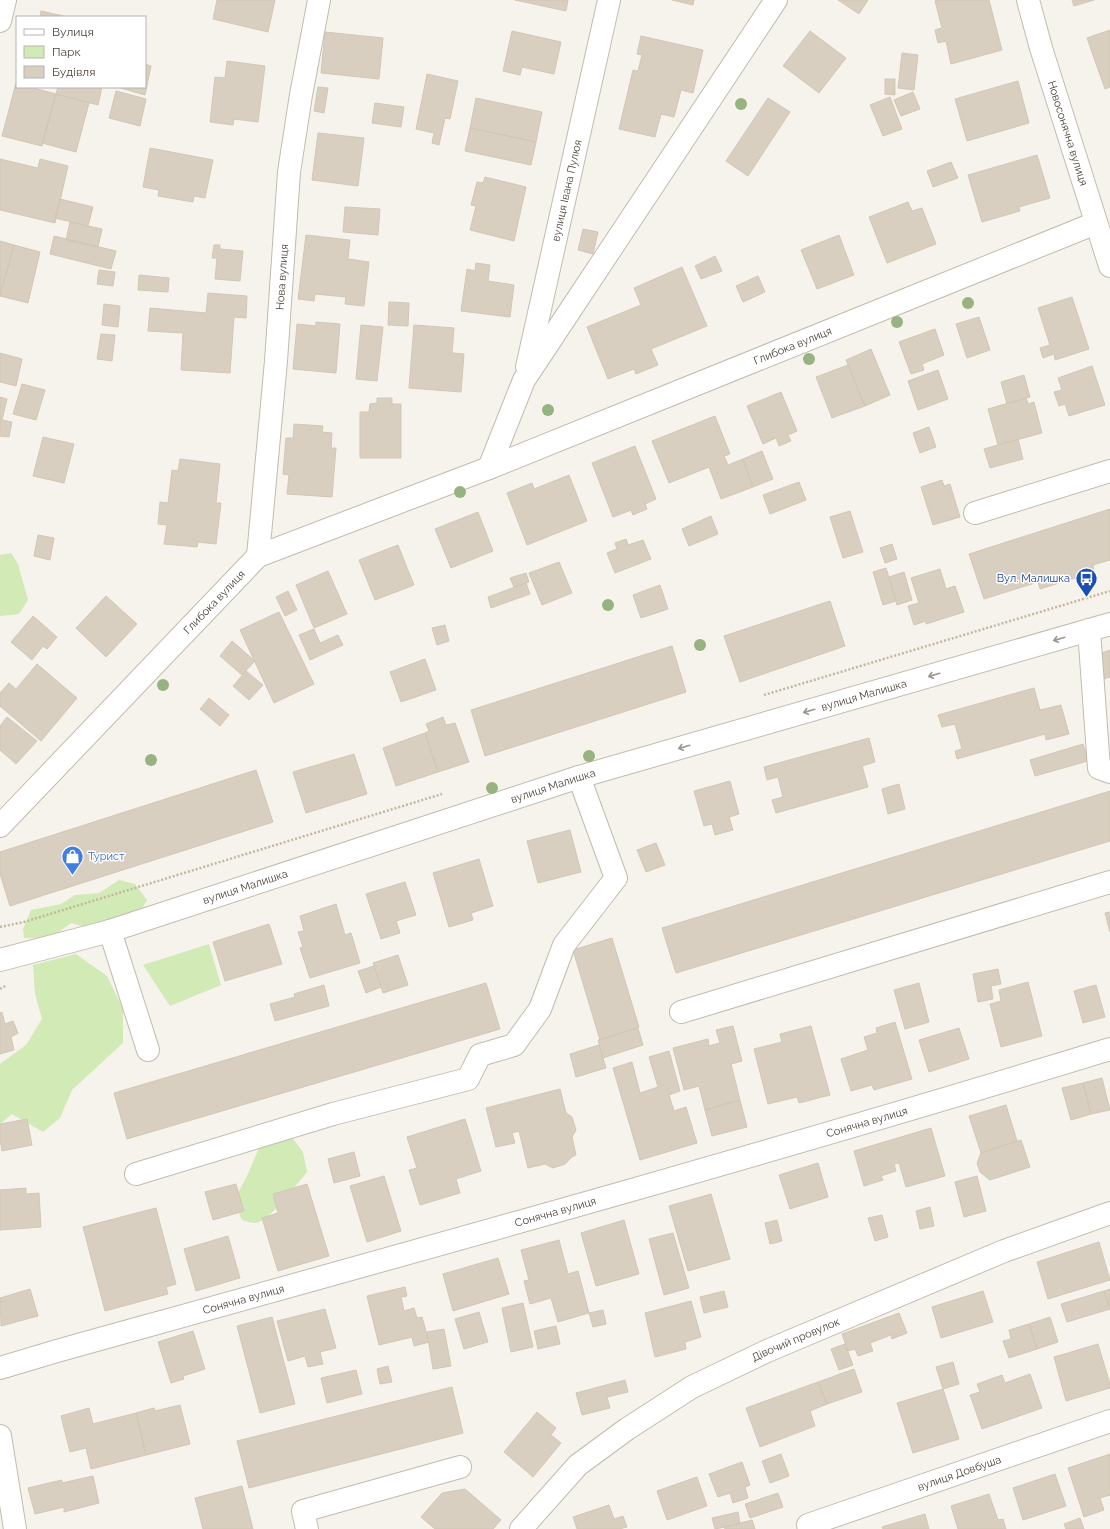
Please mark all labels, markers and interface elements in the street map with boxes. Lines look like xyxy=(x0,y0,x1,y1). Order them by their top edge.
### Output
legend xyxy=(16,16,146,88)
text: Вулиця xyxy=(52,25,94,39)
text: Парк xyxy=(52,45,81,59)
text: Будівля xyxy=(52,65,95,79)
street label: Новосонячна вулиця xyxy=(1045,79,1091,187)
street label: вулиця Івана Пулюя xyxy=(549,138,584,242)
street label: Нова вулиця xyxy=(273,244,291,310)
street label: Глибока вулиця xyxy=(752,324,833,367)
bus stop icon: Вул. Малишка xyxy=(1073,565,1099,598)
street label: Глибока вулиця xyxy=(181,567,248,636)
place label: Вул. Малишка xyxy=(997,572,1070,585)
one-way arrow xyxy=(1053,636,1066,643)
one-way arrow xyxy=(928,672,941,679)
street label: вулиця Малишка xyxy=(820,676,908,713)
one-way arrow xyxy=(803,708,816,715)
one-way arrow xyxy=(678,744,691,751)
street label: вулиця Малишка xyxy=(509,766,597,806)
shop icon: Турист xyxy=(60,843,86,876)
place label: Турист xyxy=(88,850,125,863)
street label: вулиця Малишка xyxy=(201,867,289,907)
street label: Сонячна вулиця xyxy=(825,1104,909,1140)
street label: Сонячна вулиця xyxy=(513,1194,598,1229)
street label: Сонячна вулиця xyxy=(201,1282,286,1317)
street label: Дівочий провулок xyxy=(749,1314,842,1364)
street label: вулиця Довбуша xyxy=(916,1453,1003,1493)

